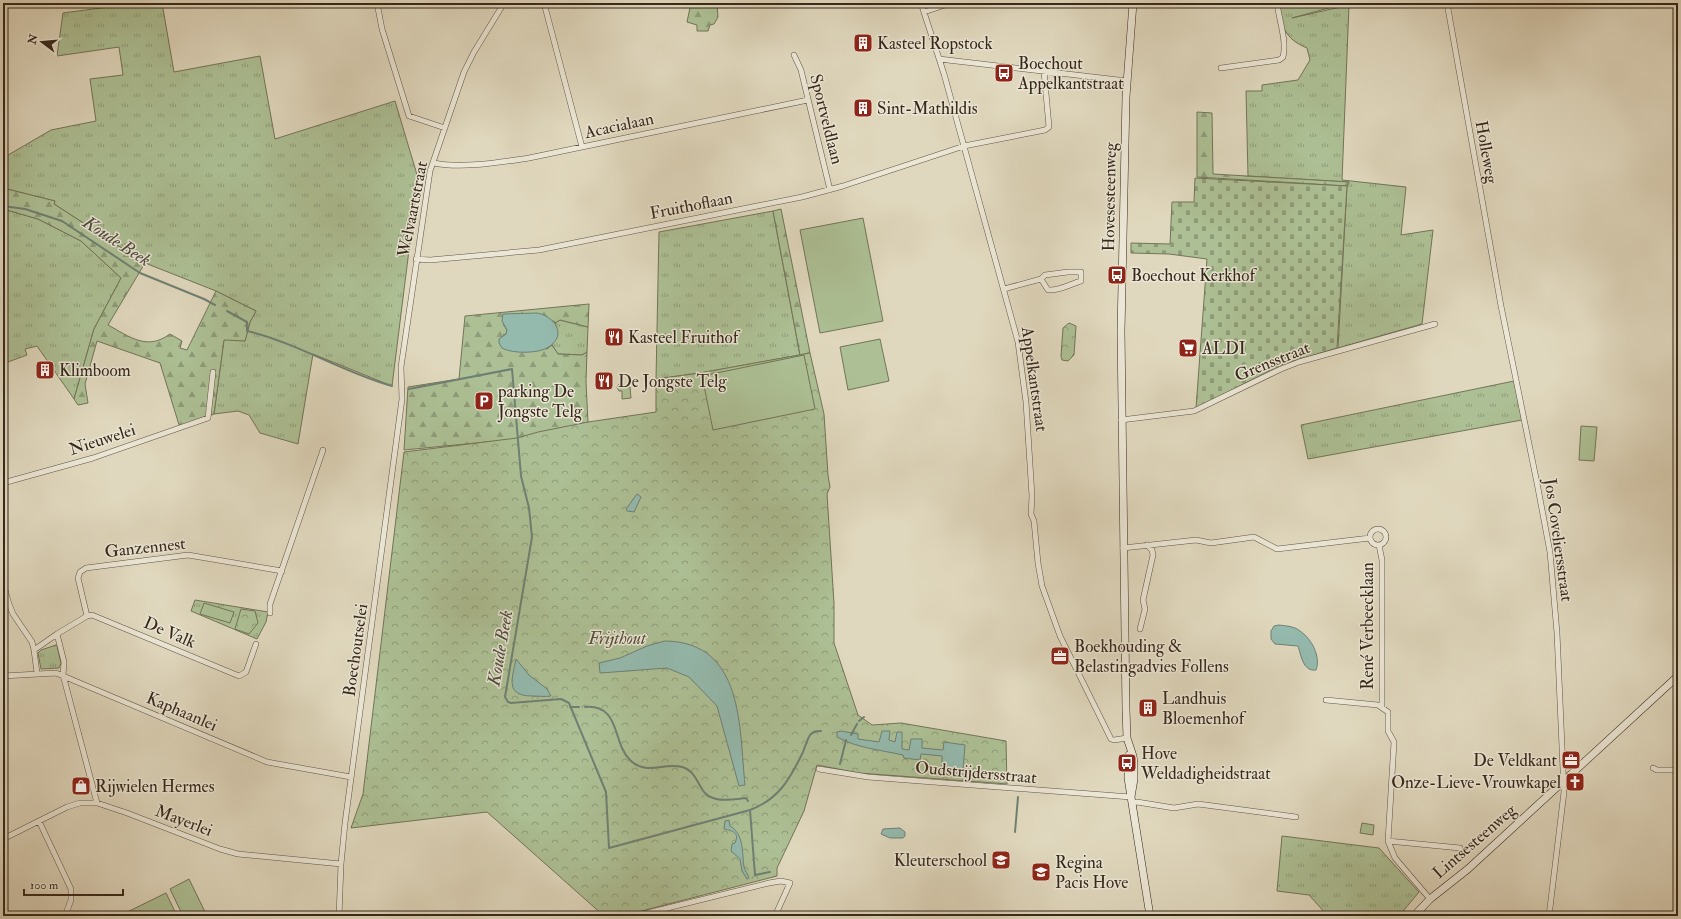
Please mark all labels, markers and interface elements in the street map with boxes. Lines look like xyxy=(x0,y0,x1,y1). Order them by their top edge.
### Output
north arrow xyxy=(22,22,62,62)
text: N xyxy=(25,32,41,47)
building icon: Kasteel Ropstock xyxy=(852,32,874,54)
place label: Kasteel Ropstock xyxy=(877,33,993,55)
place label: Boechout Appelkantstraat xyxy=(1017,53,1124,95)
bus stop icon: Boechout Appelkantstraat xyxy=(993,62,1015,84)
street label: Sportveldlaan xyxy=(804,72,848,167)
building icon: Sint-Mathildis xyxy=(852,97,874,119)
place label: Sint-Mathildis xyxy=(877,98,978,119)
street label: Acacialaan xyxy=(582,108,656,143)
street label: Holleweg xyxy=(1471,119,1502,186)
street label: Hovesesteenweg xyxy=(1098,142,1121,252)
street label: Welvaartstraat xyxy=(393,159,432,260)
street label: Fruithoflaan xyxy=(648,187,735,224)
water label: Koude Beek xyxy=(78,210,155,272)
bus stop icon: Boechout Kerkhof xyxy=(1106,264,1128,286)
place label: Boechout Kerkhof xyxy=(1131,265,1257,286)
street label: Appelkantstraat xyxy=(1016,324,1052,434)
restaurant icon: Kasteel Fruithof xyxy=(603,326,625,348)
place label: Kasteel Fruithof xyxy=(628,327,741,348)
supermarket icon: ALDI xyxy=(1177,337,1199,359)
street label: Grensstraat xyxy=(1231,337,1313,386)
place label: ALDI xyxy=(1201,338,1246,359)
building icon: Klimboom xyxy=(34,359,56,381)
place label: Klimboom xyxy=(59,360,131,381)
restaurant icon: De Jongste Telg xyxy=(593,370,615,392)
place label: De Jongste Telg xyxy=(618,371,727,393)
place label: parking De Jongste Telg xyxy=(497,381,583,423)
parking icon: parking De Jongste Telg xyxy=(473,390,495,412)
street label: Nieuwelei xyxy=(66,419,139,460)
street label: Jos Coveliersstraat xyxy=(1538,476,1578,604)
street label: Ganzennest xyxy=(103,533,187,562)
street label: René Verbeecklaan xyxy=(1357,562,1378,690)
street label: Boechoutselei xyxy=(339,602,372,698)
water label: Koude Beek xyxy=(482,608,518,689)
street label: De Valk xyxy=(141,612,199,653)
park label: Frijthout xyxy=(587,628,647,649)
place label: Boekhouding & Belastingadvies Follens xyxy=(1074,636,1229,677)
office icon: Boekhouding & Belastingadvies Follens xyxy=(1049,645,1071,667)
street label: Kaphaanlei xyxy=(143,687,221,737)
place label: Landhuis Bloemenhof xyxy=(1162,688,1247,729)
building icon: Landhuis Bloemenhof xyxy=(1137,697,1159,719)
place label: Hove Weldadigheidstraat xyxy=(1140,743,1271,784)
office icon: De Veldkant xyxy=(1560,749,1582,771)
place label: De Veldkant xyxy=(1473,750,1557,771)
bus stop icon: Hove Weldadigheidstraat xyxy=(1116,752,1138,774)
street label: Oudstrijdersstraat xyxy=(914,757,1038,788)
church icon: Onze-Lieve-Vrouwkapel xyxy=(1564,771,1586,793)
place label: Onze-Lieve-Vrouwkapel xyxy=(1391,772,1562,794)
shop icon: Rijwielen Hermes xyxy=(70,775,92,797)
place label: Rijwielen Hermes xyxy=(95,776,215,797)
street label: Lintsesteenweg xyxy=(1428,799,1521,883)
street label: Mayerlei xyxy=(152,800,216,842)
school or university icon: Kleuterschool xyxy=(990,849,1012,871)
place label: Kleuterschool xyxy=(894,850,988,871)
place label: Regina Pacis Hove xyxy=(1055,852,1128,893)
school or university icon: Regina Pacis Hove xyxy=(1030,861,1052,883)
scale bar xyxy=(24,871,123,897)
text: 100 m xyxy=(30,878,59,893)

